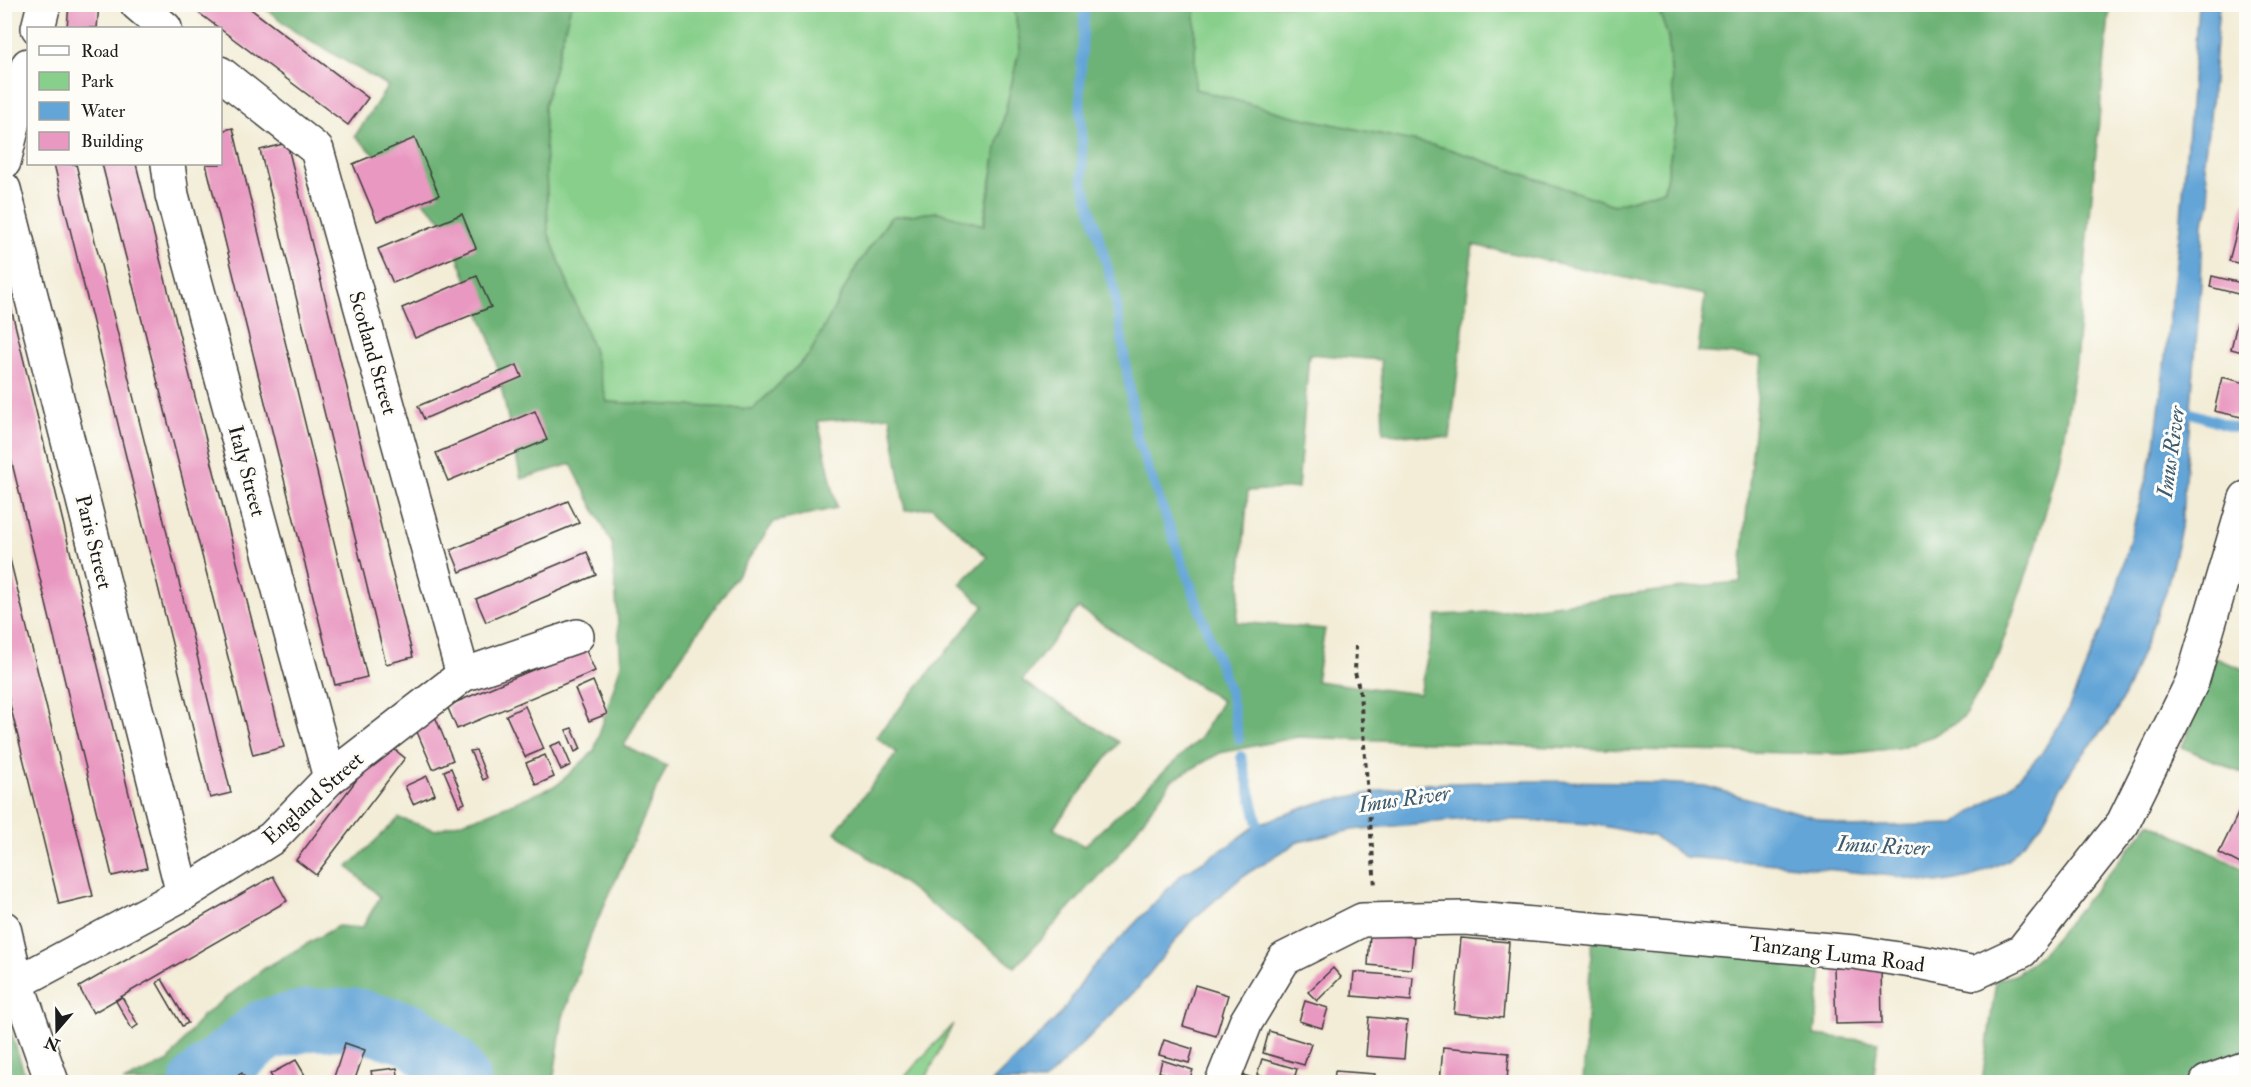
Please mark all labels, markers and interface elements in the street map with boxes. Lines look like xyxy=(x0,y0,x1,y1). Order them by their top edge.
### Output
legend xyxy=(27,27,222,165)
text: Road xyxy=(81,40,119,63)
text: Park xyxy=(81,70,114,93)
text: Water xyxy=(80,100,125,123)
text: Building xyxy=(81,130,144,153)
street label: Scotland Street xyxy=(342,288,403,418)
water label: Imus River xyxy=(2151,403,2192,501)
street label: Italy Street xyxy=(221,423,272,520)
street label: Paris Street xyxy=(69,492,118,592)
street label: England Street xyxy=(257,746,369,851)
water label: Imus River xyxy=(1356,778,1454,819)
water label: Imus River xyxy=(1835,830,1932,862)
street label: Tanzang Luma Road xyxy=(1748,930,1927,979)
north arrow xyxy=(27,1000,87,1060)
text: N xyxy=(41,1031,63,1055)

